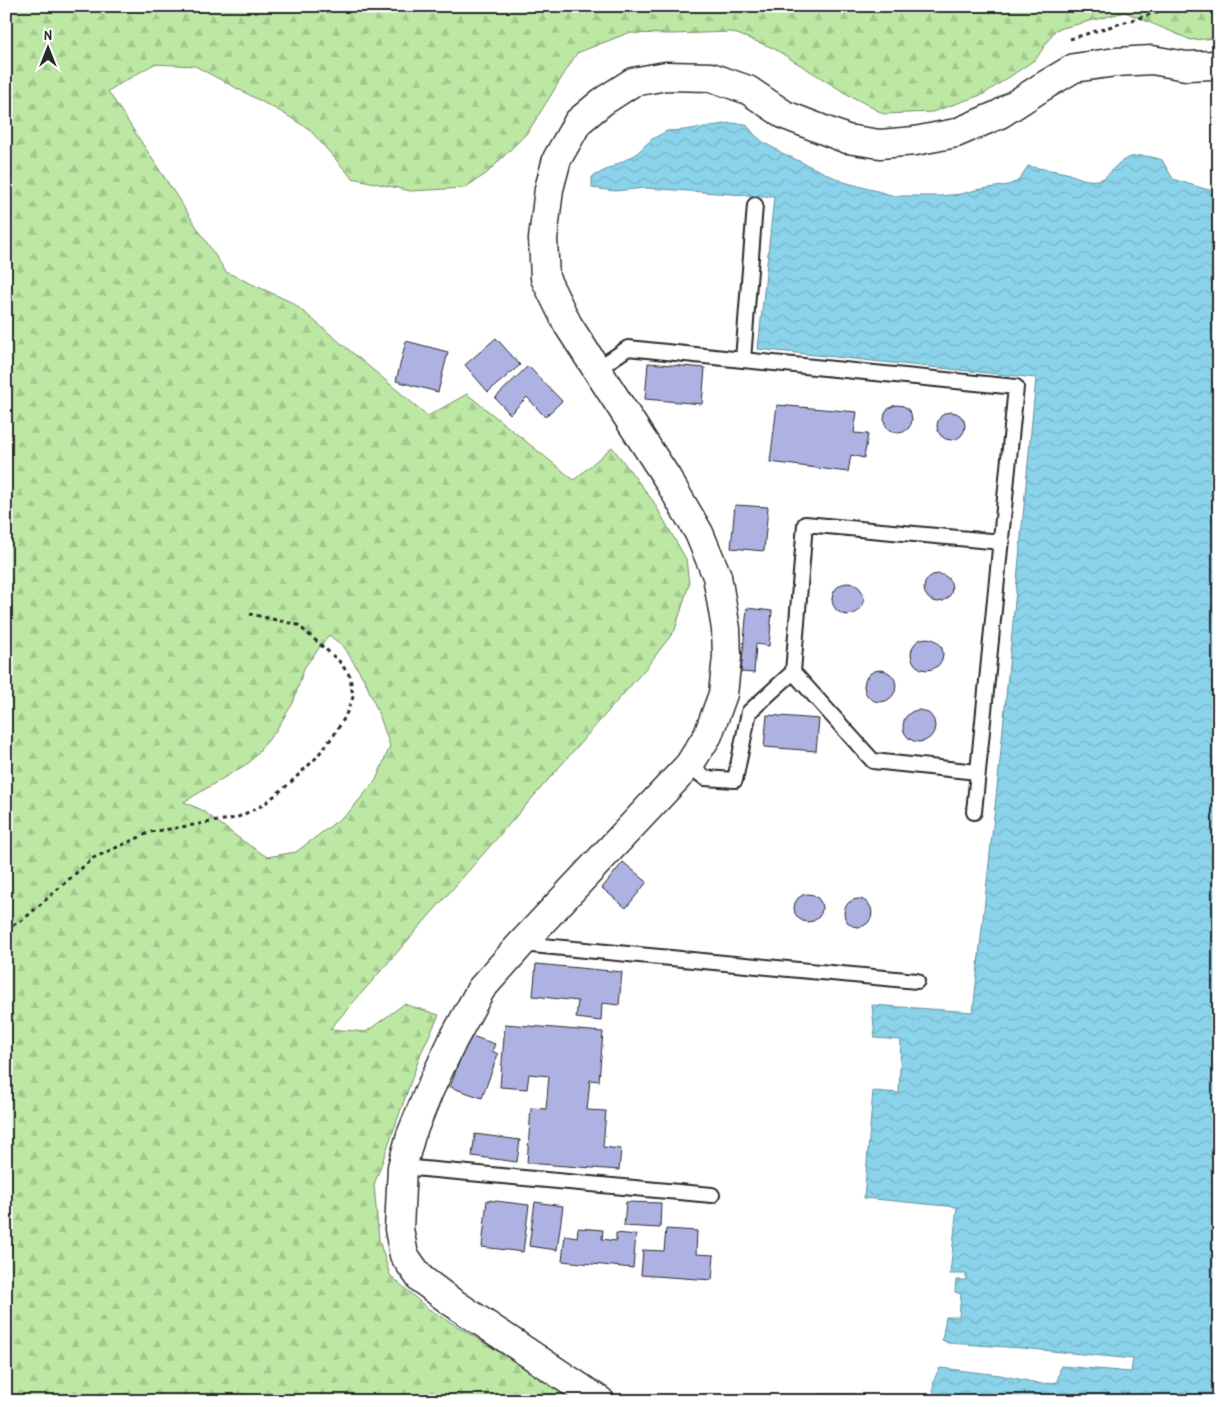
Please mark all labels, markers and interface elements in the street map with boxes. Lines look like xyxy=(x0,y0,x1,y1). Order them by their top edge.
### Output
north arrow xyxy=(22,22,72,72)
text: N xyxy=(44,25,52,44)

